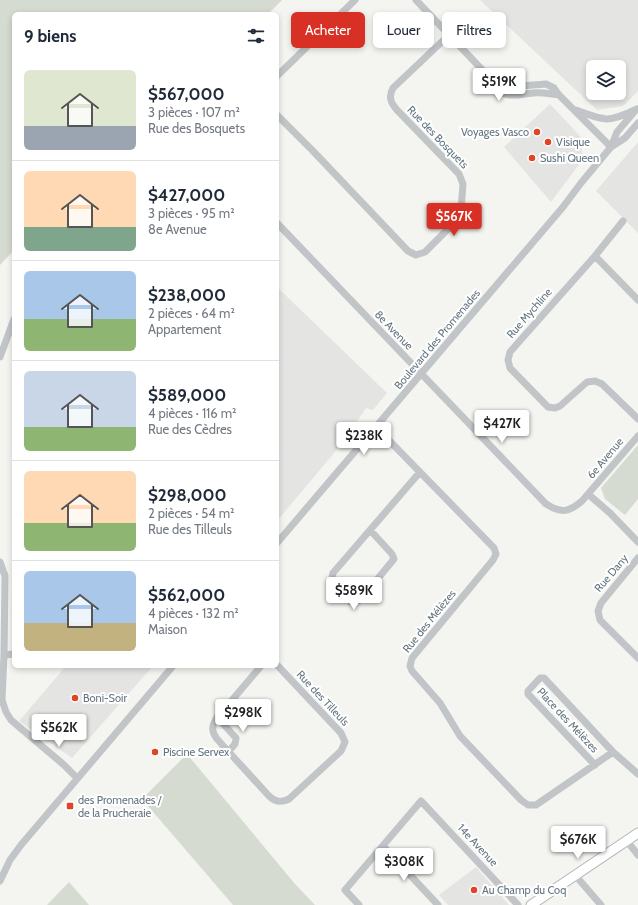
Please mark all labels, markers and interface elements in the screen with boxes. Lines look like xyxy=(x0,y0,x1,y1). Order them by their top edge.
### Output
chip: Acheter xyxy=(291,12,365,48)
chip: Louer xyxy=(373,12,434,48)
chip: Filtres xyxy=(442,12,506,48)
icon: filters xyxy=(245,25,267,47)
text: 9 biens xyxy=(24,26,77,46)
map controls xyxy=(586,60,626,100)
button: layers xyxy=(586,60,626,100)
pin: $519K xyxy=(471,68,527,102)
text: $519K xyxy=(482,73,516,89)
text: $567,000 xyxy=(148,84,224,104)
icon: home xyxy=(56,86,104,134)
street label: Rue des Bosquets xyxy=(404,103,472,172)
text: 3 pièces · 107 m² xyxy=(148,104,240,120)
text: Rue des Bosquets xyxy=(148,120,245,136)
place label: Voyages Vasco xyxy=(461,125,529,139)
marker: Voyages Vasco xyxy=(532,127,542,137)
place label: Visique xyxy=(556,135,590,149)
marker: Visique xyxy=(543,137,553,147)
place label: Sushi Queen xyxy=(540,151,599,165)
marker: Sushi Queen xyxy=(527,153,537,163)
text: $427,000 xyxy=(148,185,225,205)
icon: home xyxy=(56,187,104,235)
pin: $567K xyxy=(426,203,482,237)
text: 3 pièces · 95 m² xyxy=(148,205,234,221)
text: $567K xyxy=(436,208,472,224)
text: 8e Avenue xyxy=(148,221,207,237)
text: $238,000 xyxy=(148,285,226,305)
street label: Rue Mychline xyxy=(503,285,555,341)
street label: Boulevard des Promenades xyxy=(391,286,483,392)
icon: home xyxy=(56,287,104,335)
text: 2 pièces · 64 m² xyxy=(148,305,235,321)
street label: 8e Avenue xyxy=(372,307,417,353)
text: Appartement xyxy=(148,321,221,337)
text: $589,000 xyxy=(148,385,226,405)
icon: home xyxy=(56,387,104,435)
text: 4 pièces · 116 m² xyxy=(148,405,236,421)
pin: $427K xyxy=(474,410,530,444)
text: $427K xyxy=(483,415,521,431)
text: Rue des Cèdres xyxy=(148,421,232,437)
pin: $238K xyxy=(336,422,392,456)
text: $238K xyxy=(345,427,383,443)
street label: 6e Avenue xyxy=(584,434,626,481)
text: $298,000 xyxy=(148,485,226,505)
icon: home xyxy=(56,487,104,535)
text: 2 pièces · 54 m² xyxy=(148,505,234,521)
text: Rue des Tilleuls xyxy=(148,521,232,537)
street label: Rue Dany xyxy=(591,551,631,595)
pin: $589K xyxy=(326,577,382,611)
text: $589K xyxy=(335,582,373,598)
text: $562,000 xyxy=(148,585,225,605)
street label: Rue des Mélèzes xyxy=(399,586,459,655)
icon: home xyxy=(56,587,104,635)
text: 4 pièces · 132 m² xyxy=(148,605,239,621)
text: Maison xyxy=(148,621,187,637)
street label: Rue des Tilleuls xyxy=(294,667,353,729)
street label: Place des Mélèzes xyxy=(534,685,602,756)
place label: Boni-Soir xyxy=(83,691,127,705)
marker: Boni-Soir xyxy=(70,693,80,703)
pin: $298K xyxy=(215,699,271,733)
text: $298K xyxy=(224,704,262,720)
pin: $562K xyxy=(31,714,87,748)
text: $562K xyxy=(41,719,77,735)
place label: Piscine Servex xyxy=(163,745,230,759)
marker: Piscine Servex xyxy=(150,747,160,757)
place label: des Promenades / de la Prucheraie xyxy=(78,793,162,820)
marker: des Promenades / de la Prucheraie xyxy=(65,801,75,811)
street label: 14e Avenue xyxy=(455,821,501,869)
pin: $676K xyxy=(550,826,606,860)
text: $676K xyxy=(560,831,596,847)
pin: $308K xyxy=(376,848,432,882)
text: $308K xyxy=(384,853,424,869)
place label: Au Champ du Coq xyxy=(482,883,566,897)
marker: Au Champ du Coq xyxy=(469,885,479,895)

